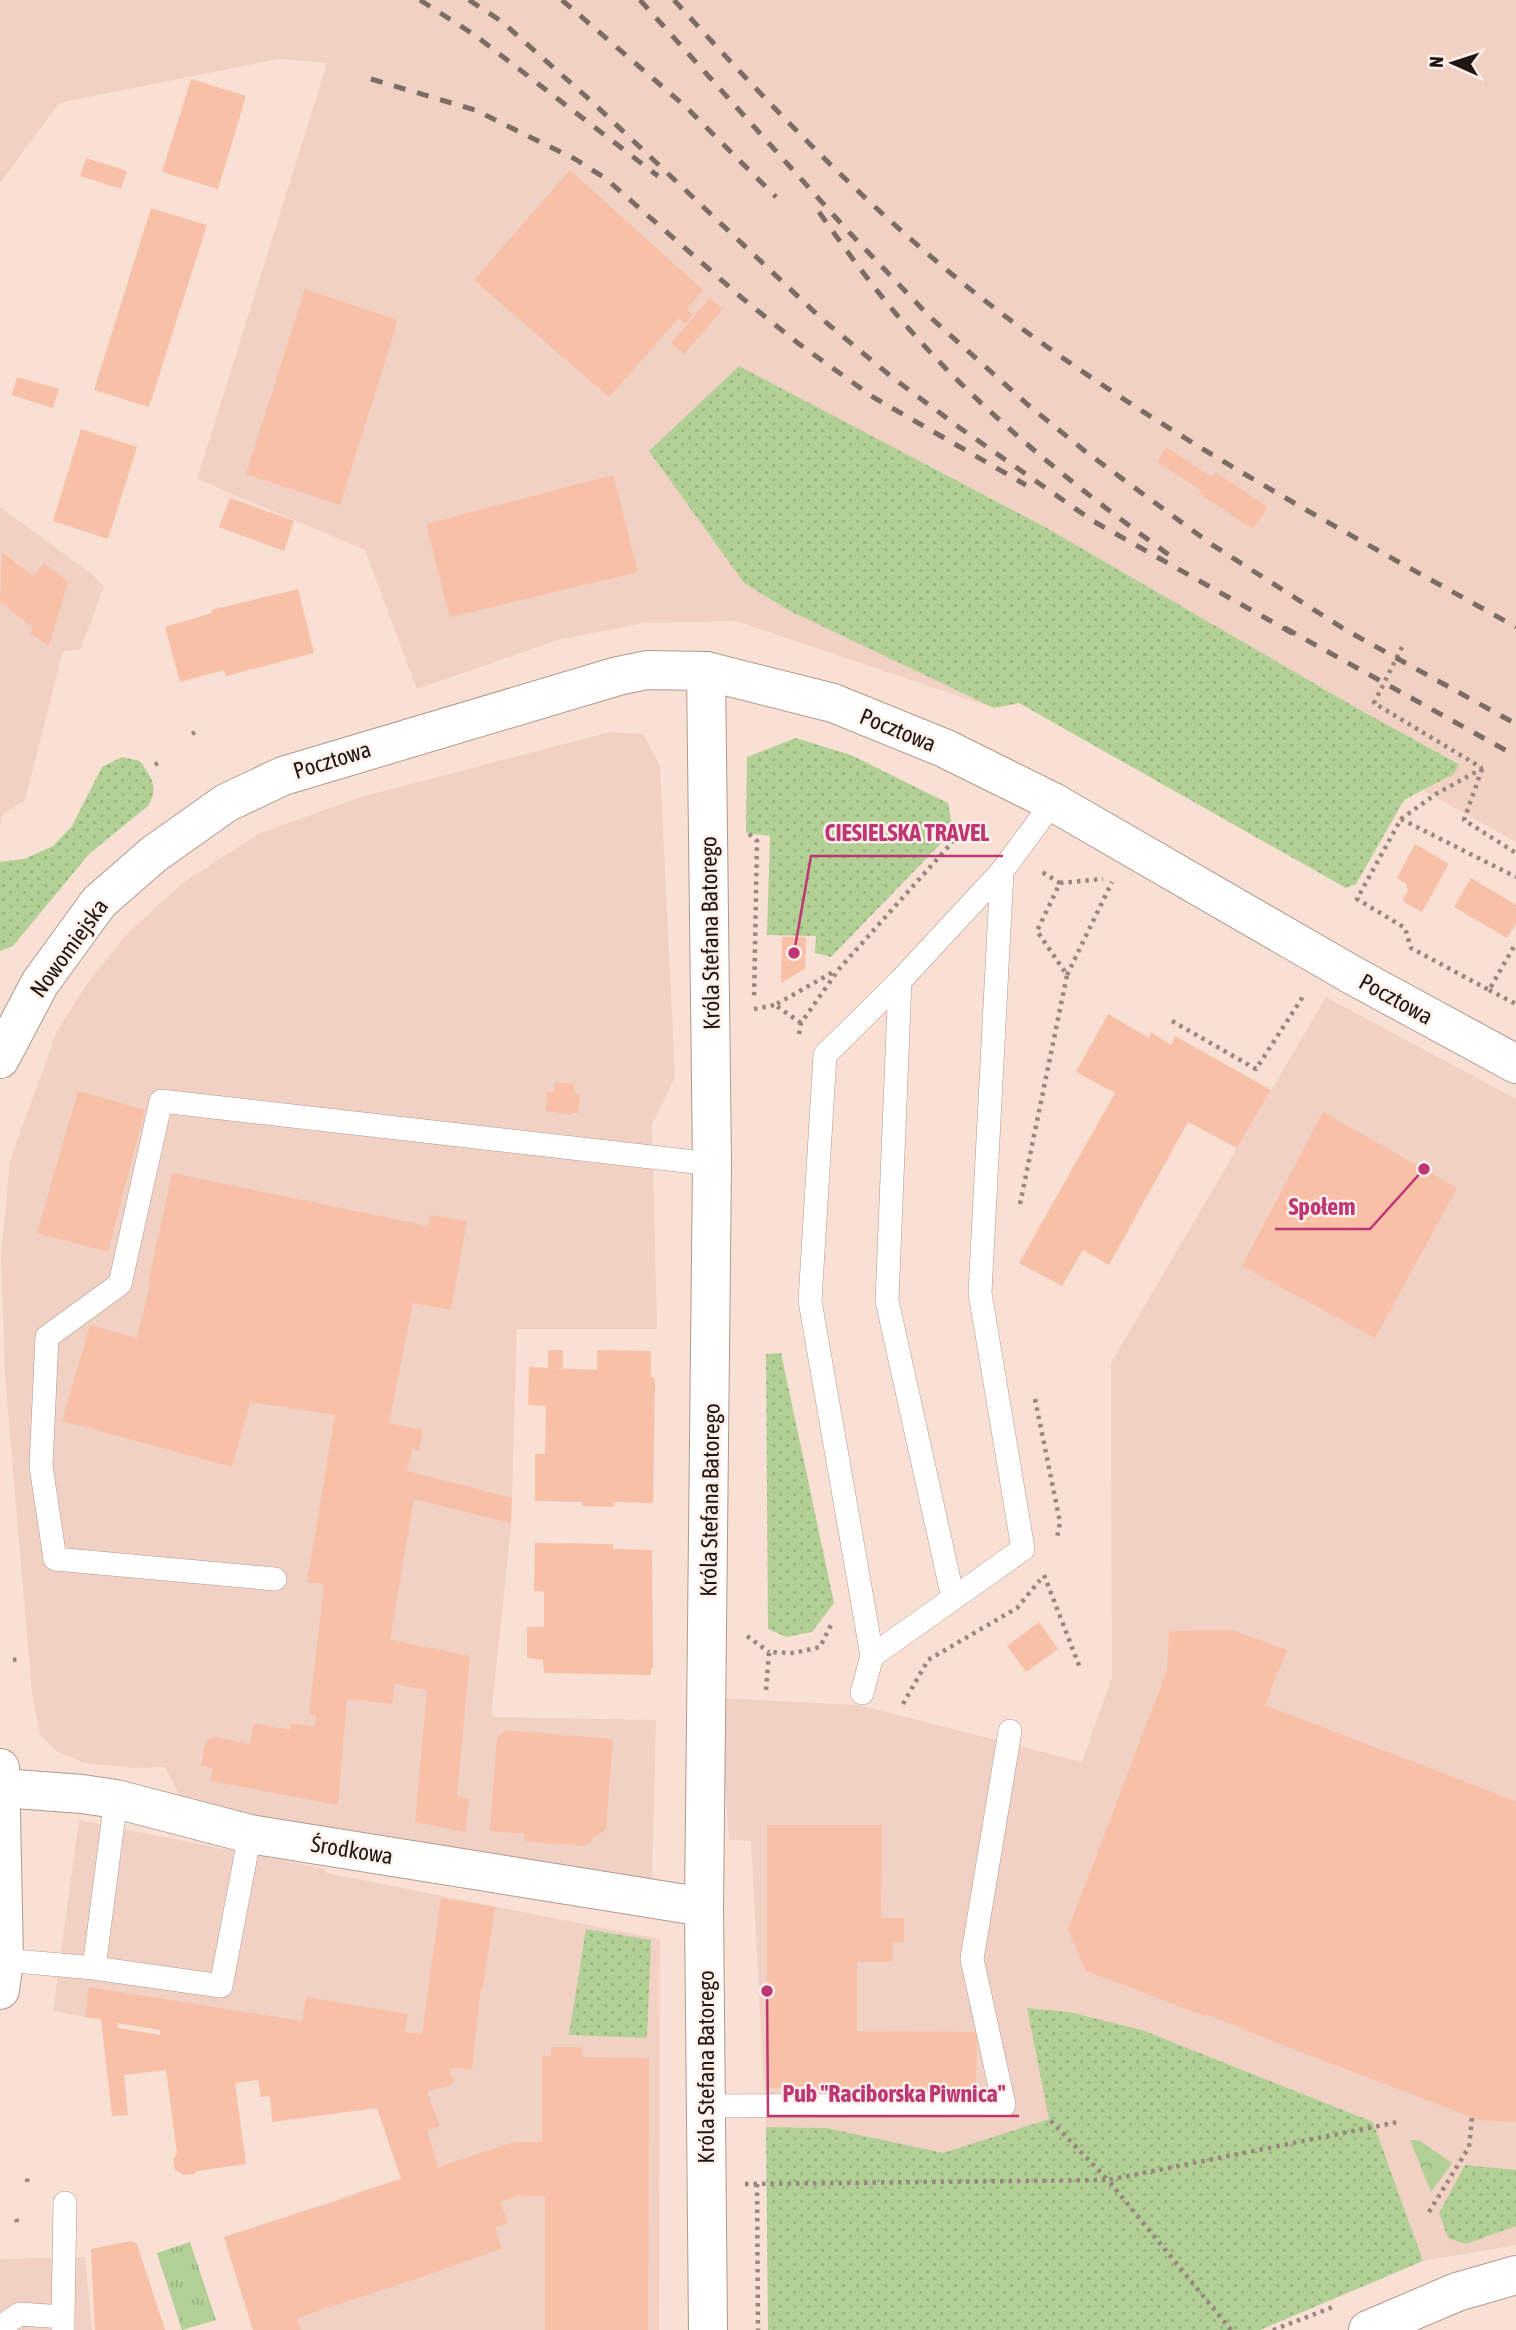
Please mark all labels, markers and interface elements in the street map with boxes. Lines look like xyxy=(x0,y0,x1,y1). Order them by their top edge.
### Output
north arrow xyxy=(1418,28,1488,98)
text: N xyxy=(1425,56,1447,68)
street label: Pocztowa xyxy=(856,703,940,757)
street label: Pocztowa xyxy=(290,736,374,784)
callout: CIESIELSKA TRAVEL xyxy=(811,811,1003,856)
text: CIESIELSKA TRAVEL xyxy=(825,819,990,846)
street label: Króla Stefana Batorego xyxy=(695,836,725,1030)
street label: Nowomiejska xyxy=(25,894,113,1002)
street label: Pocztowa xyxy=(1355,968,1437,1030)
callout: Społem xyxy=(1275,1184,1370,1229)
text: Społem xyxy=(1288,1193,1356,1220)
street label: Króla Stefana Batorego xyxy=(695,1403,725,1597)
street label: Środkowa xyxy=(309,1831,395,1869)
street label: Króla Stefana Batorego xyxy=(693,1970,719,2164)
callout: Pub "Raciborska Piwnica" xyxy=(768,2071,1019,2116)
text: Pub "Raciborska Piwnica" xyxy=(782,2080,1006,2107)

